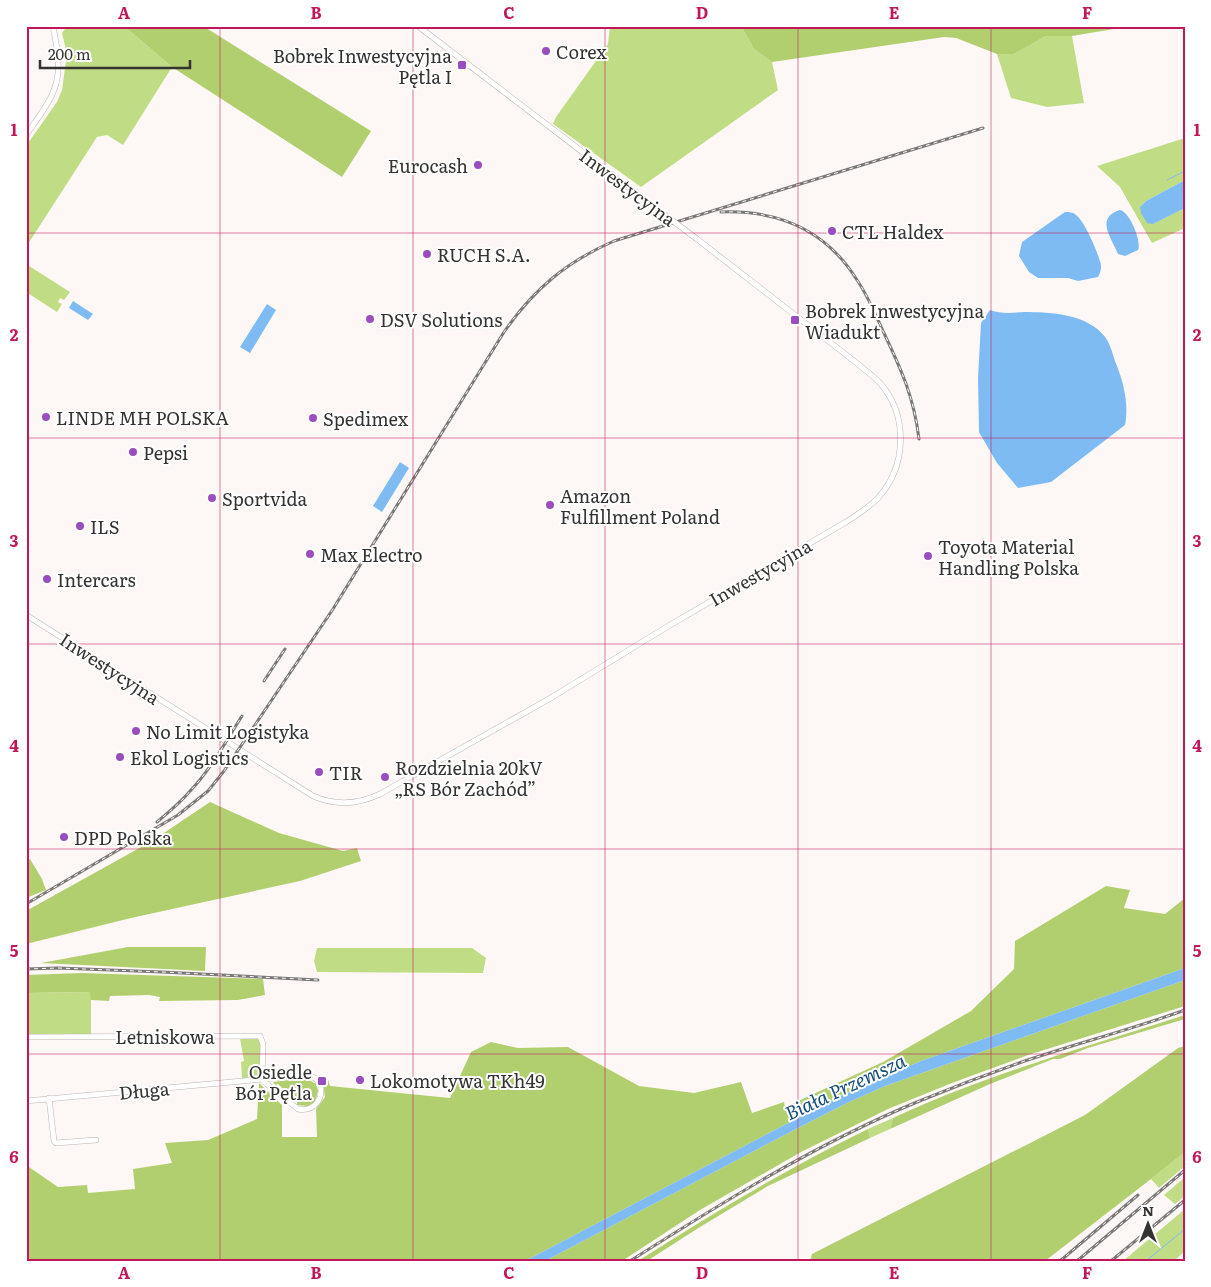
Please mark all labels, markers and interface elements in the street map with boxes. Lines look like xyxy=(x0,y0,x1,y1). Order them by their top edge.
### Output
text: A xyxy=(118,0,130,24)
text: B xyxy=(310,0,322,24)
text: C xyxy=(503,0,515,24)
text: D xyxy=(696,0,708,24)
text: E xyxy=(889,0,900,24)
text: F xyxy=(1082,0,1092,24)
scale bar xyxy=(40,38,190,70)
place label: Corex xyxy=(556,38,608,65)
text: 200 m xyxy=(48,42,91,65)
place label: Bobrek Inwestycyjna Pętla I xyxy=(273,42,452,90)
marker: Corex xyxy=(540,45,552,57)
marker: Bobrek Inwestycyjna Pętla I xyxy=(456,59,468,71)
text: 1 xyxy=(11,117,18,141)
text: 1 xyxy=(1194,117,1201,141)
street label: Inwestycyjna xyxy=(574,142,682,232)
place label: Eurocash xyxy=(388,152,468,179)
marker: Eurocash xyxy=(472,159,484,171)
place label: CTL Haldex xyxy=(842,218,944,245)
marker: CTL Haldex xyxy=(826,225,838,237)
place label: RUCH S.A. xyxy=(437,241,531,268)
marker: RUCH S.A. xyxy=(421,248,433,260)
place label: Bobrek Inwestycyjna Wiadukt xyxy=(805,297,984,345)
place label: DSV Solutions xyxy=(380,306,502,333)
marker: DSV Solutions xyxy=(364,313,376,325)
marker: Bobrek Inwestycyjna Wiadukt xyxy=(789,314,801,326)
text: 2 xyxy=(10,322,19,346)
text: 2 xyxy=(1193,322,1202,346)
place label: LINDE MH POLSKA xyxy=(56,404,229,431)
place label: Spedimex xyxy=(323,405,409,432)
marker: LINDE MH POLSKA xyxy=(40,411,52,423)
marker: Spedimex xyxy=(307,412,319,424)
place label: Pepsi xyxy=(143,439,188,466)
marker: Pepsi xyxy=(127,446,139,458)
place label: Amazon Fulfillment Poland xyxy=(560,482,720,530)
place label: Sportvida xyxy=(222,485,308,512)
marker: Sportvida xyxy=(206,492,218,504)
marker: Amazon Fulfillment Poland xyxy=(544,499,556,511)
place label: ILS xyxy=(90,513,119,540)
marker: ILS xyxy=(74,520,86,532)
text: 3 xyxy=(10,528,19,552)
text: 3 xyxy=(1193,528,1202,552)
street label: Inwestycyjna xyxy=(704,532,817,612)
place label: Toyota Material Handling Polska xyxy=(938,533,1079,581)
place label: Max Electro xyxy=(320,541,423,568)
marker: Max Electro xyxy=(304,548,316,560)
marker: Toyota Material Handling Polska xyxy=(922,550,934,562)
place label: Intercars xyxy=(57,566,136,593)
marker: Intercars xyxy=(41,573,53,585)
street label: Inwestycyjna xyxy=(55,626,166,711)
place label: No Limit Logistyka xyxy=(146,718,310,745)
marker: No Limit Logistyka xyxy=(130,725,142,737)
text: 4 xyxy=(9,733,19,757)
text: 4 xyxy=(1192,733,1202,757)
place label: Ekol Logistics xyxy=(130,744,248,771)
marker: Ekol Logistics xyxy=(114,751,126,763)
place label: Rozdzielnia 20kV „RS Bór Zachód” xyxy=(395,754,543,802)
place label: TIR xyxy=(329,759,363,786)
marker: TIR xyxy=(313,766,325,778)
marker: Rozdzielnia 20kV „RS Bór Zachód” xyxy=(379,771,391,783)
place label: DPD Polska xyxy=(74,824,172,851)
marker: DPD Polska xyxy=(58,831,70,843)
text: 5 xyxy=(10,938,19,962)
text: 5 xyxy=(1193,938,1202,962)
street label: Letniskowa xyxy=(115,1023,215,1050)
water label: Biała Przemsza xyxy=(780,1046,910,1126)
place label: Osiedle Bór Pętla xyxy=(235,1058,312,1106)
place label: Lokomotywa TKh49 xyxy=(370,1067,545,1094)
street label: Długa xyxy=(118,1074,171,1106)
marker: Lokomotywa TKh49 xyxy=(354,1074,366,1086)
marker: Osiedle Bór Pętla xyxy=(316,1075,328,1087)
text: 6 xyxy=(9,1144,19,1168)
text: 6 xyxy=(1192,1144,1202,1168)
north arrow xyxy=(1124,1200,1174,1250)
text: N xyxy=(1142,1200,1154,1220)
text: A xyxy=(118,1260,130,1284)
text: B xyxy=(310,1260,322,1284)
text: C xyxy=(503,1260,515,1284)
text: D xyxy=(696,1260,708,1284)
text: E xyxy=(889,1260,900,1284)
text: F xyxy=(1082,1260,1092,1284)

